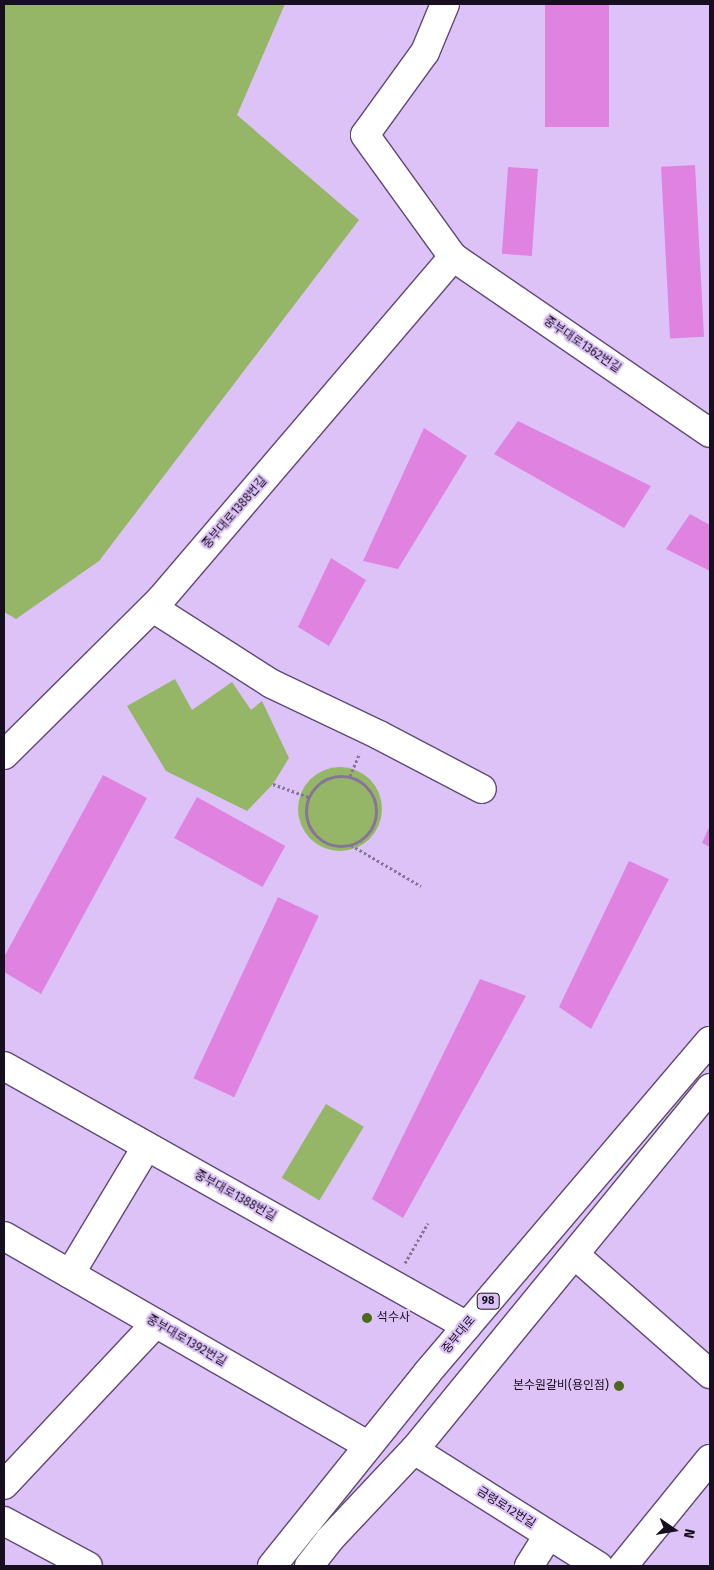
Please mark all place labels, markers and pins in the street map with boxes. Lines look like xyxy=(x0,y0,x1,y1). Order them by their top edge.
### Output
place label: 석수사 xyxy=(377,1311,410,1325)
marker: 석수사 xyxy=(361,1312,373,1324)
place label: 본수원갈비(용인점) xyxy=(513,1379,609,1393)
marker: 본수원갈비(용인점) xyxy=(613,1380,625,1392)

